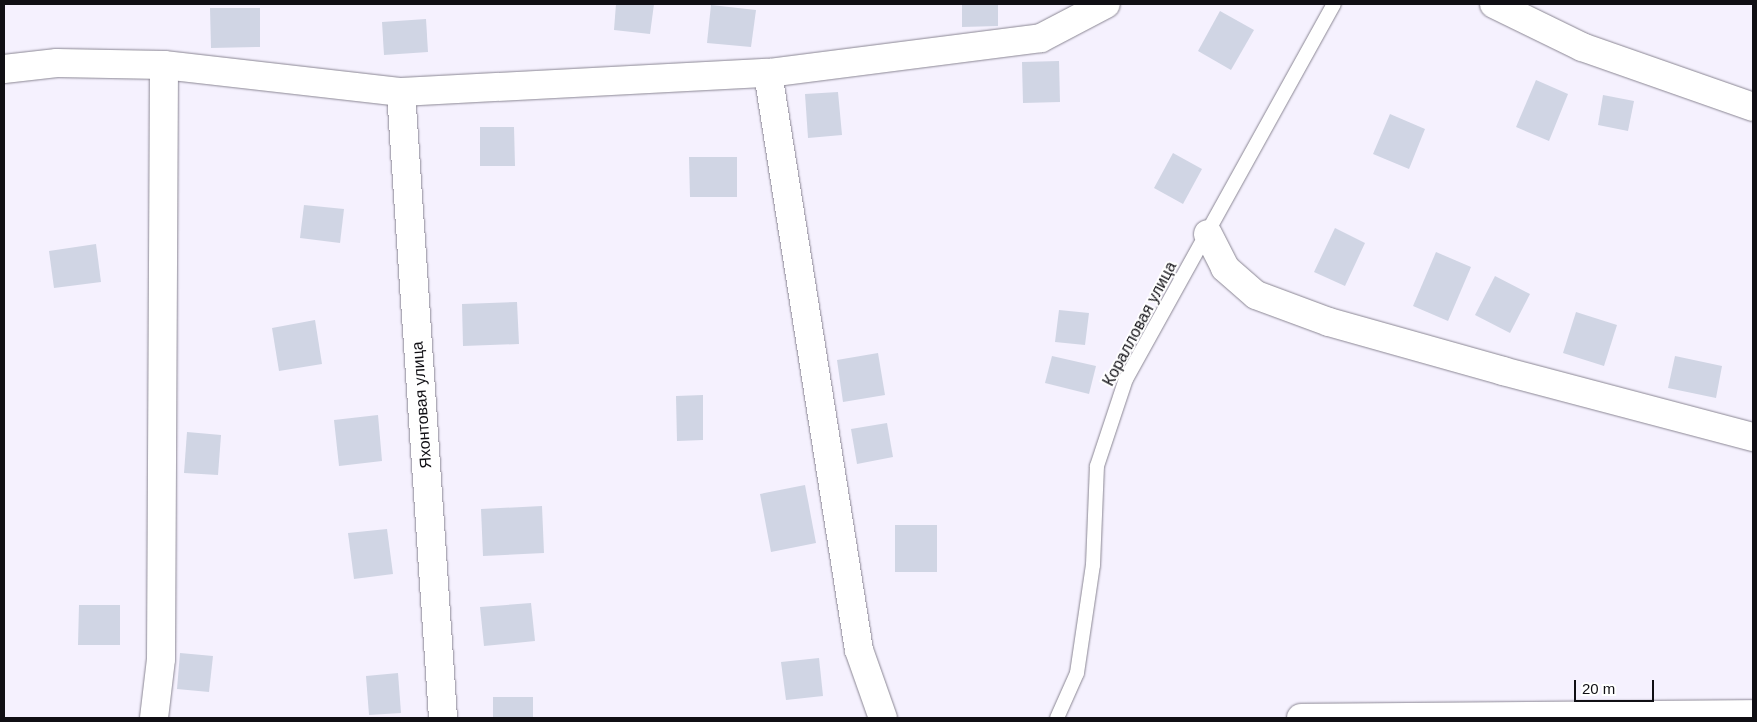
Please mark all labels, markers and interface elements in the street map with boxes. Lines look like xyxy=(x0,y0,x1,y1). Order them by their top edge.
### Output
street label: Коралловая улица xyxy=(1099,259,1181,389)
street label: Яхонтовая улица xyxy=(408,341,436,469)
scale bar xyxy=(1577,670,1657,702)
text: 20 m xyxy=(1582,680,1615,697)

